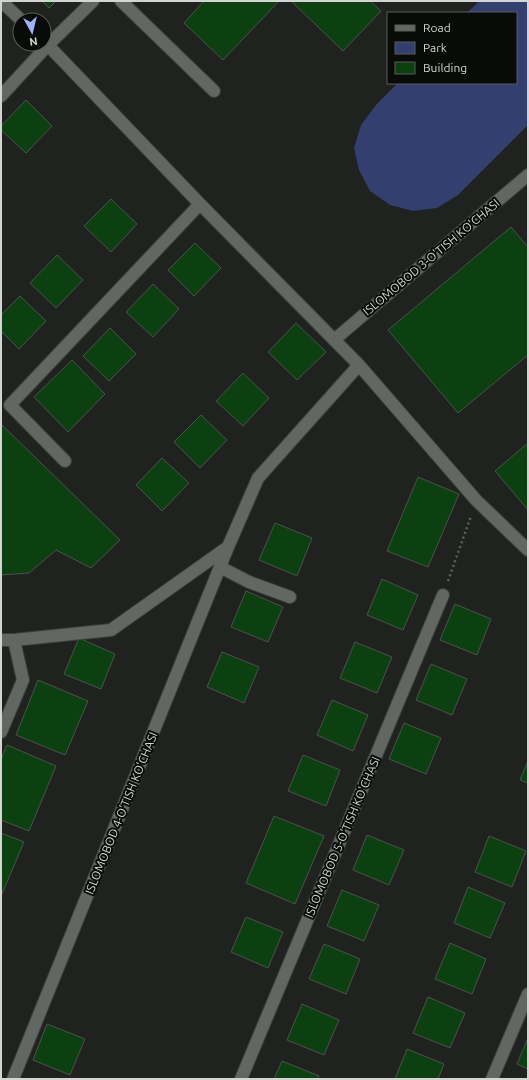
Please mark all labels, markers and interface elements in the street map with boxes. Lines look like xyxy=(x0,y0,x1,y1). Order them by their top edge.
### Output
north arrow xyxy=(12,12,52,52)
legend xyxy=(387,12,517,84)
text: Road xyxy=(423,21,451,34)
text: N xyxy=(28,35,38,48)
text: Park xyxy=(423,41,447,54)
text: Building xyxy=(423,61,467,74)
street label: ISLOMOBOD 3-O'TISH KO'CHASI xyxy=(360,196,502,318)
street label: ISLOMOBOD 4-O'TISH KO'CHASI xyxy=(82,730,160,896)
street label: ISLOMOBOD 5-O'TISH KO'CHASI xyxy=(302,754,382,920)

